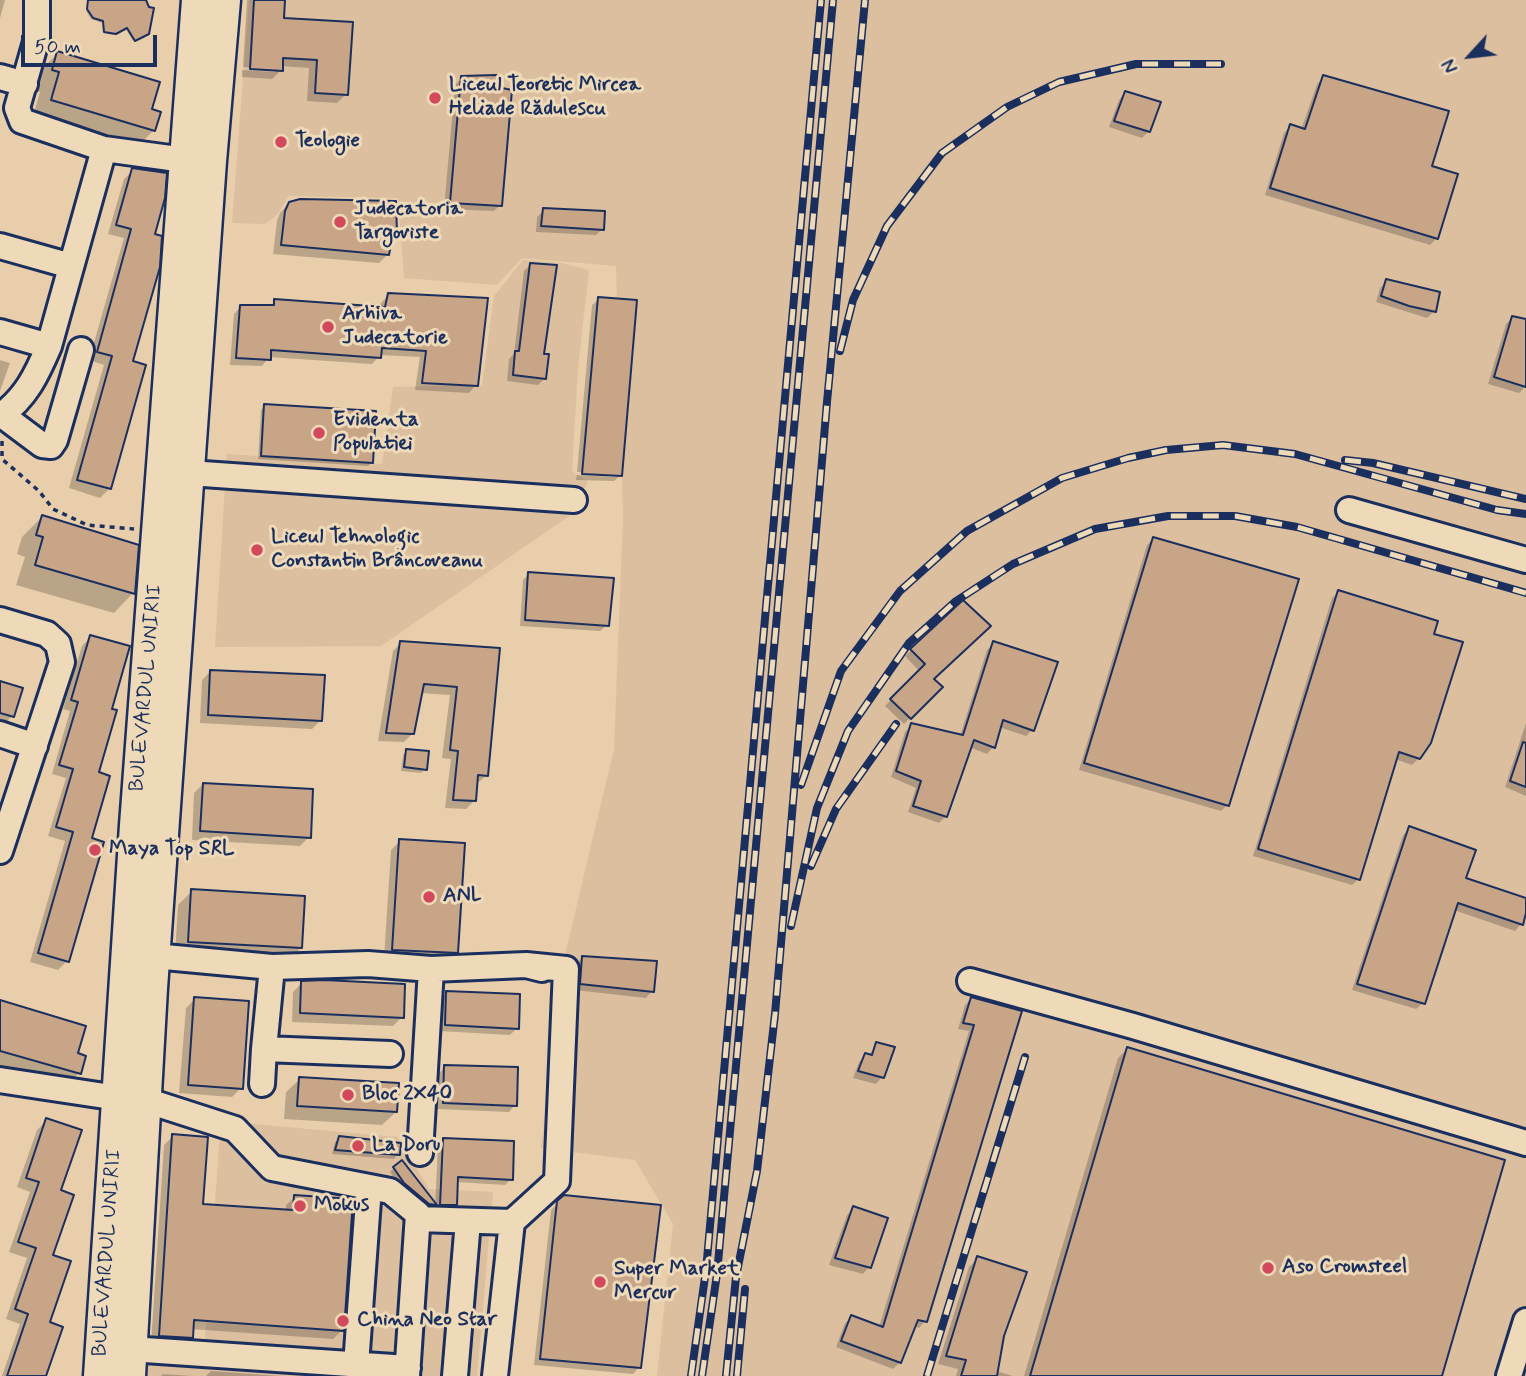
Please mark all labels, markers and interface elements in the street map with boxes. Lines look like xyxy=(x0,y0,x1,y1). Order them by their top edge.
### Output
scale bar xyxy=(24,21,161,65)
north arrow xyxy=(1435,21,1505,91)
text: 50 m xyxy=(34,33,81,61)
text: N xyxy=(1437,54,1465,77)
place label: Liceul Teoretic Mircea Heliade Rădulescu xyxy=(449,73,641,123)
marker: Liceul Teoretic Mircea Heliade Rădulescu xyxy=(427,90,443,106)
place label: Teologie xyxy=(295,129,360,155)
marker: Teologie xyxy=(273,134,289,150)
place label: Judecatoria Targoviste xyxy=(354,197,463,247)
marker: Judecatoria Targoviste xyxy=(332,214,348,230)
place label: Arhiva Judecatorie xyxy=(342,302,448,352)
marker: Arhiva Judecatorie xyxy=(320,319,336,335)
place label: Evidenta Populatiei xyxy=(333,408,419,458)
marker: Evidenta Populatiei xyxy=(311,425,327,441)
place label: Liceul Tehnologic Constantin Brâncoveanu xyxy=(271,525,483,575)
marker: Liceul Tehnologic Constantin Brâncoveanu xyxy=(249,542,265,558)
street label: BULEVARDUL UNIRII xyxy=(125,583,169,793)
place label: Maya Top SRL xyxy=(109,837,235,863)
marker: Maya Top SRL xyxy=(87,842,103,858)
place label: ANL xyxy=(443,884,482,910)
marker: ANL xyxy=(421,889,437,905)
place label: Bloc 2X40 xyxy=(362,1082,452,1108)
marker: Bloc 2X40 xyxy=(340,1087,356,1103)
place label: La Doru xyxy=(372,1133,440,1159)
marker: La Doru xyxy=(350,1138,366,1154)
street label: BULEVARDUL UNIRII xyxy=(88,1148,128,1358)
place label: Mokus xyxy=(314,1193,369,1219)
marker: Mokus xyxy=(292,1198,308,1214)
place label: Aso Cromsteel xyxy=(1282,1255,1407,1281)
place label: Super Market Mercur xyxy=(614,1257,739,1307)
marker: Aso Cromsteel xyxy=(1260,1260,1276,1276)
marker: Super Market Mercur xyxy=(592,1274,608,1290)
place label: China Neo Star xyxy=(357,1308,497,1334)
marker: China Neo Star xyxy=(335,1313,351,1329)

